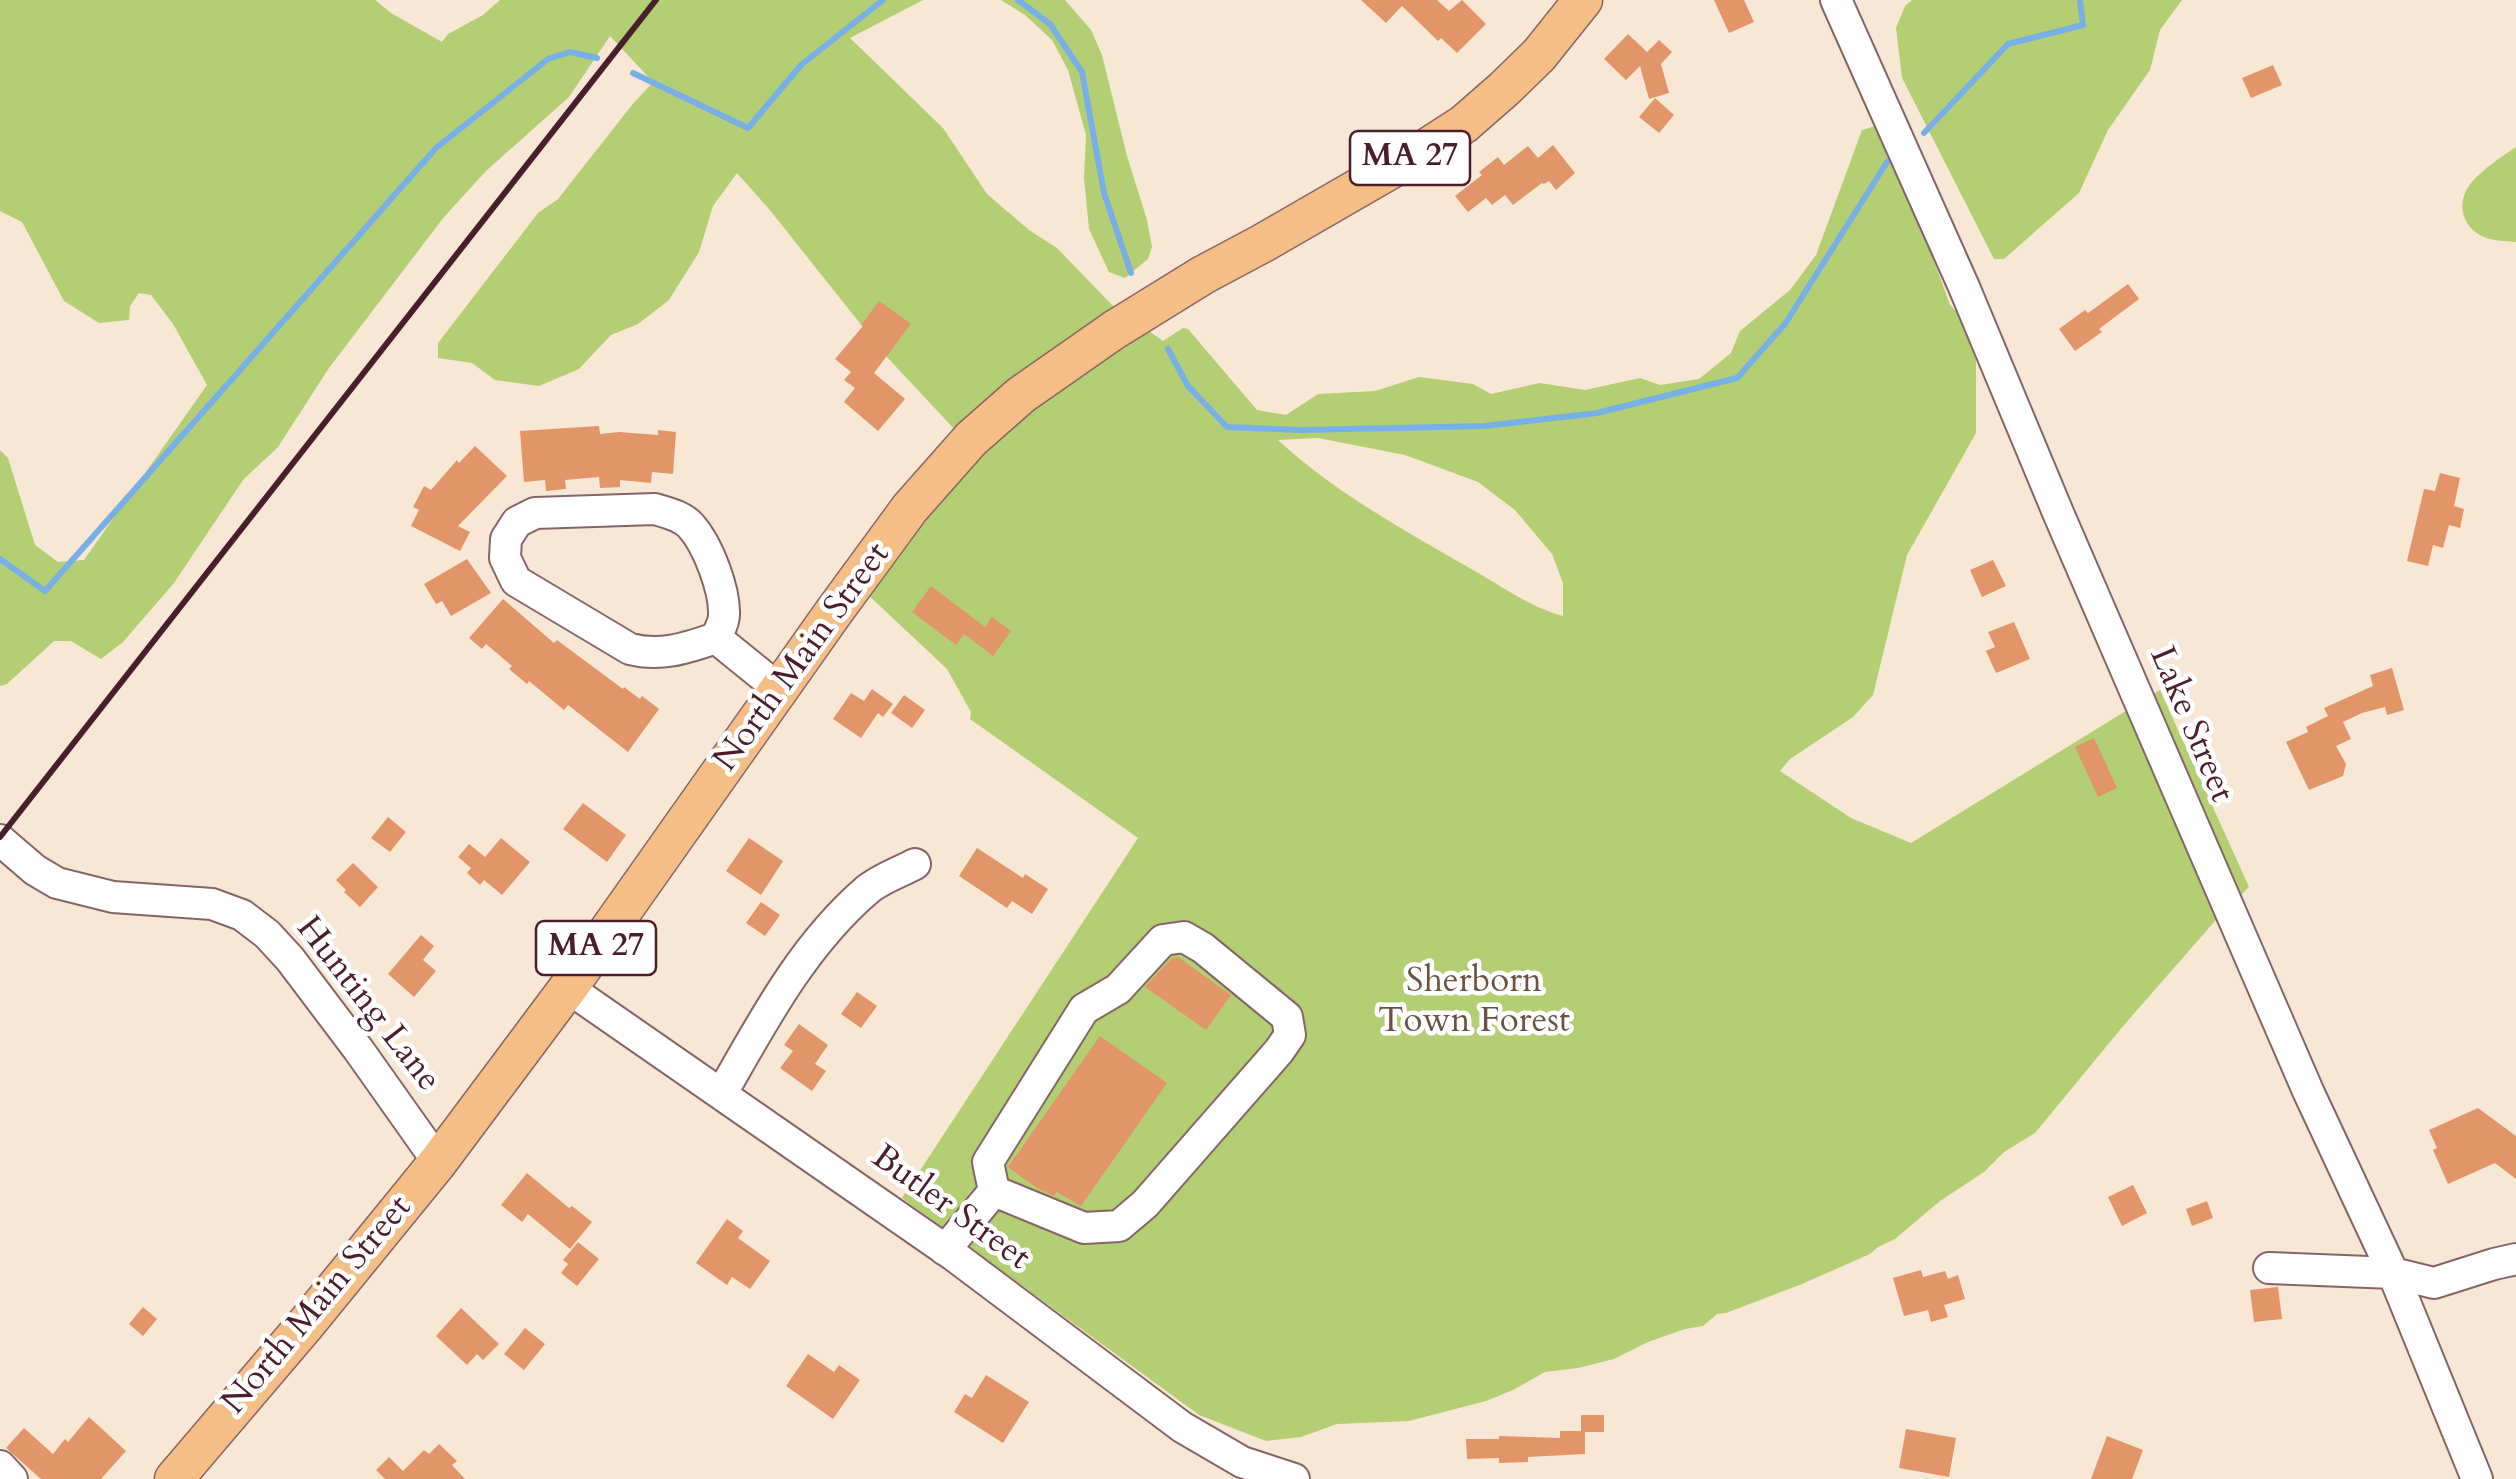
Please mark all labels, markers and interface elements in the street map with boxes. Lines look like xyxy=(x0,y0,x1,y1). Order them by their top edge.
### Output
road number: MA 27 xyxy=(1350,131,1470,185)
street label: North Main Street xyxy=(706,535,900,781)
street label: Lake Street xyxy=(2139,641,2241,809)
street label: Hunting Lane xyxy=(286,909,448,1101)
road number: MA 27 xyxy=(536,921,656,975)
park label: Sherborn Town Forest xyxy=(1378,962,1570,1044)
street label: Butler Street xyxy=(863,1138,1037,1280)
street label: North Main Street xyxy=(214,1188,422,1424)

